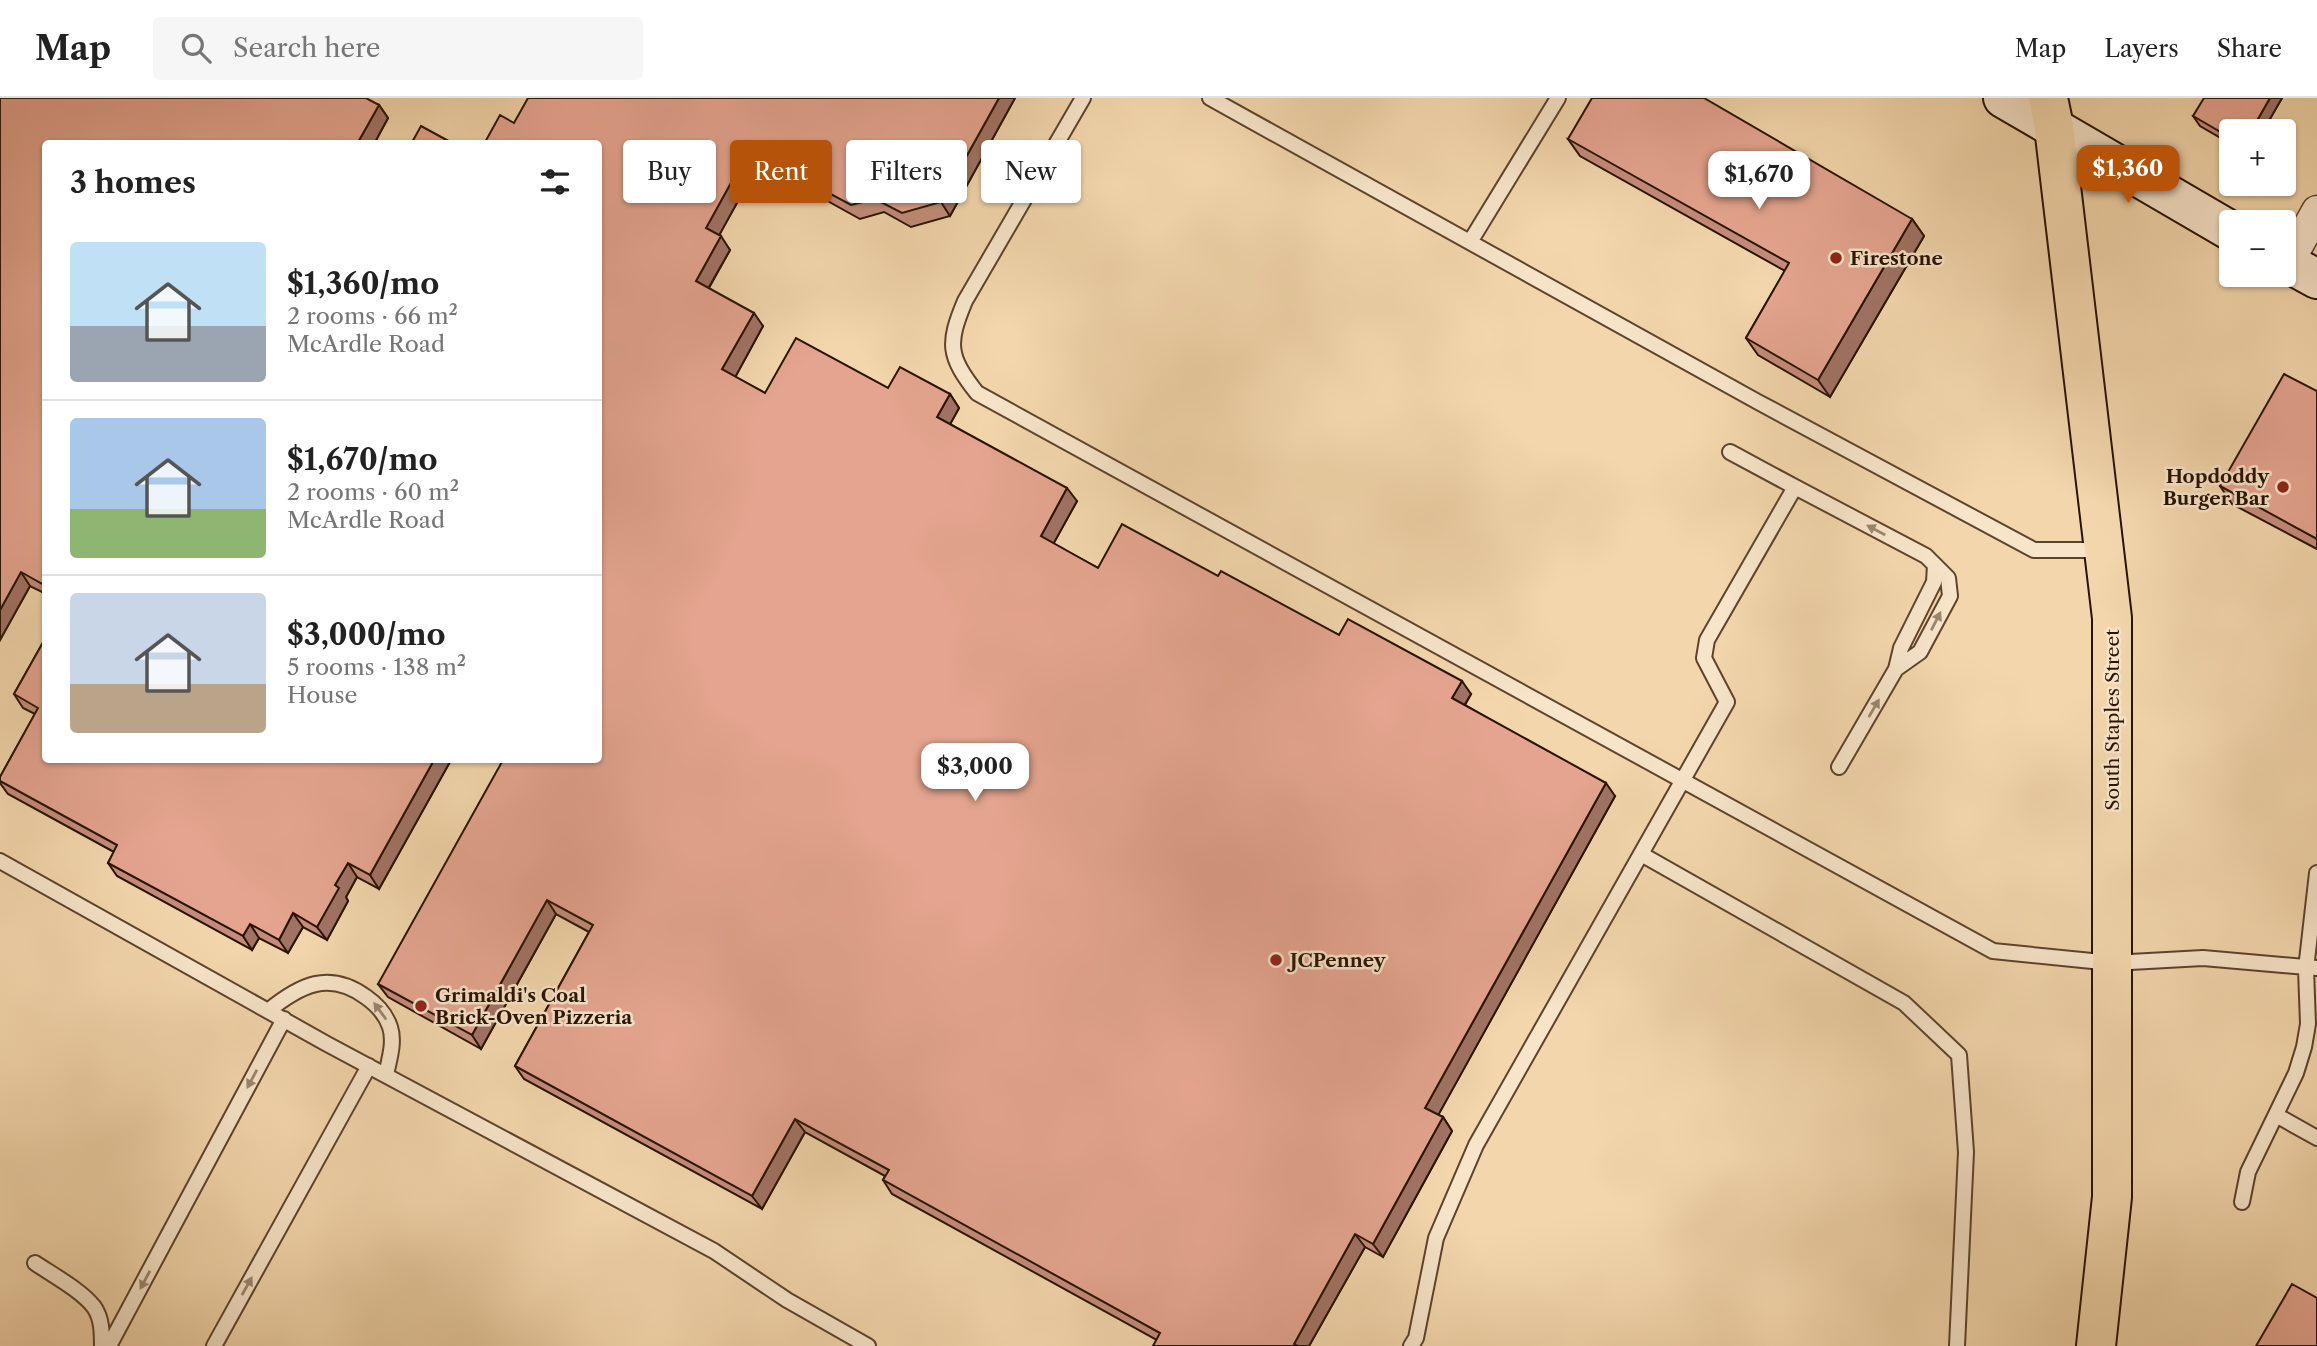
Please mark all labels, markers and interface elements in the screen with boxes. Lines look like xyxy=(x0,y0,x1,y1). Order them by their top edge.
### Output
search box xyxy=(153,17,643,80)
text: Map xyxy=(35,28,111,69)
icon: search xyxy=(177,29,215,67)
text: Search here xyxy=(233,32,380,64)
text: Map xyxy=(2015,34,2066,63)
text: Layers xyxy=(2104,34,2179,63)
text: Share xyxy=(2217,34,2282,63)
map controls xyxy=(2219,119,2296,287)
button: + xyxy=(2219,119,2296,196)
chip: Buy xyxy=(623,140,716,203)
chip: Rent xyxy=(730,140,832,203)
chip: Filters xyxy=(846,140,967,203)
chip: New xyxy=(981,140,1081,203)
pin: $1,360 xyxy=(2071,146,2185,205)
pin: $1,670 xyxy=(1702,152,1816,211)
text: $1,360 xyxy=(2093,154,2163,182)
text: $1,670 xyxy=(1724,160,1794,188)
icon: filters xyxy=(536,163,574,201)
text: 3 homes xyxy=(70,164,196,201)
button: − xyxy=(2219,210,2296,287)
place label: Firestone xyxy=(1850,247,1943,270)
marker: Firestone xyxy=(1828,250,1844,266)
text: $1,360/mo xyxy=(287,265,439,302)
icon: home xyxy=(126,270,210,354)
text: 2 rooms · 66 m² xyxy=(287,302,458,330)
text: McArdle Road xyxy=(287,330,445,358)
text: $1,670/mo xyxy=(287,441,438,478)
icon: home xyxy=(126,446,210,530)
place label: Hopdoddy Burger Bar xyxy=(2163,465,2270,510)
text: 2 rooms · 60 m² xyxy=(287,478,459,506)
marker: Hopdoddy Burger Bar xyxy=(2275,479,2291,495)
text: McArdle Road xyxy=(287,506,445,534)
one-way arrow xyxy=(1865,524,1885,536)
one-way arrow xyxy=(1931,611,1942,631)
text: $3,000/mo xyxy=(287,616,446,653)
icon: home xyxy=(126,621,210,705)
street label: South Staples Street xyxy=(2101,629,2124,811)
text: 5 rooms · 138 m² xyxy=(287,653,466,681)
text: House xyxy=(287,681,357,709)
one-way arrow xyxy=(1868,698,1880,718)
pin: $3,000 xyxy=(918,744,1032,803)
text: $3,000 xyxy=(937,752,1013,780)
place label: JCPenney xyxy=(1287,949,1387,972)
marker: JCPenney xyxy=(1268,952,1284,968)
place label: Grimaldi's Coal Brick-Oven Pizzeria xyxy=(435,984,633,1029)
marker: Grimaldi's Coal Brick-Oven Pizzeria xyxy=(413,998,429,1014)
one-way arrow xyxy=(373,1002,387,1020)
one-way arrow xyxy=(246,1070,258,1089)
one-way arrow xyxy=(139,1270,150,1290)
one-way arrow xyxy=(241,1277,253,1296)

